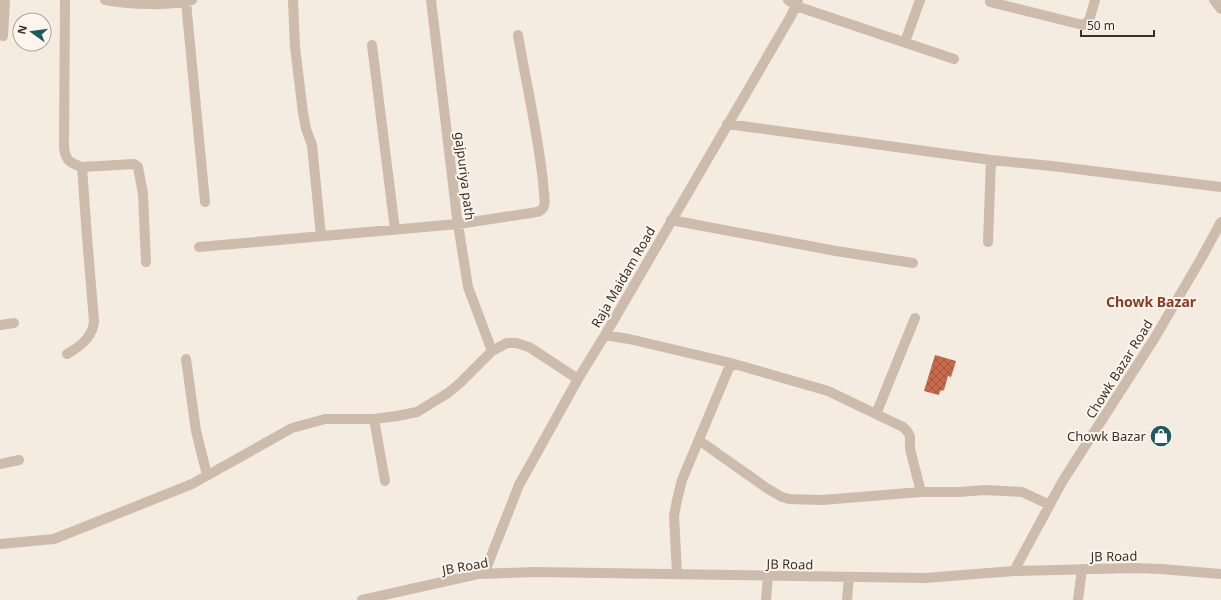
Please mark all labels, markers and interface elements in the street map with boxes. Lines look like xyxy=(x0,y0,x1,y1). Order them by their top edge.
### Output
north arrow xyxy=(12,12,52,52)
scale bar xyxy=(1081,12,1154,38)
text: 50 m xyxy=(1087,17,1115,34)
text: N xyxy=(13,23,30,36)
street label: gajpuriya path xyxy=(451,131,479,221)
street label: Raja Maidam Road xyxy=(587,223,659,331)
district label: Chowk Bazar xyxy=(1106,292,1197,311)
street label: Chowk Bazar Road xyxy=(1081,316,1157,422)
shop icon: Chowk Bazar xyxy=(1148,423,1174,449)
place label: Chowk Bazar xyxy=(1067,427,1147,445)
street label: JB Road xyxy=(1089,547,1137,565)
street label: JB Road xyxy=(439,553,490,579)
street label: JB Road xyxy=(765,555,813,573)

